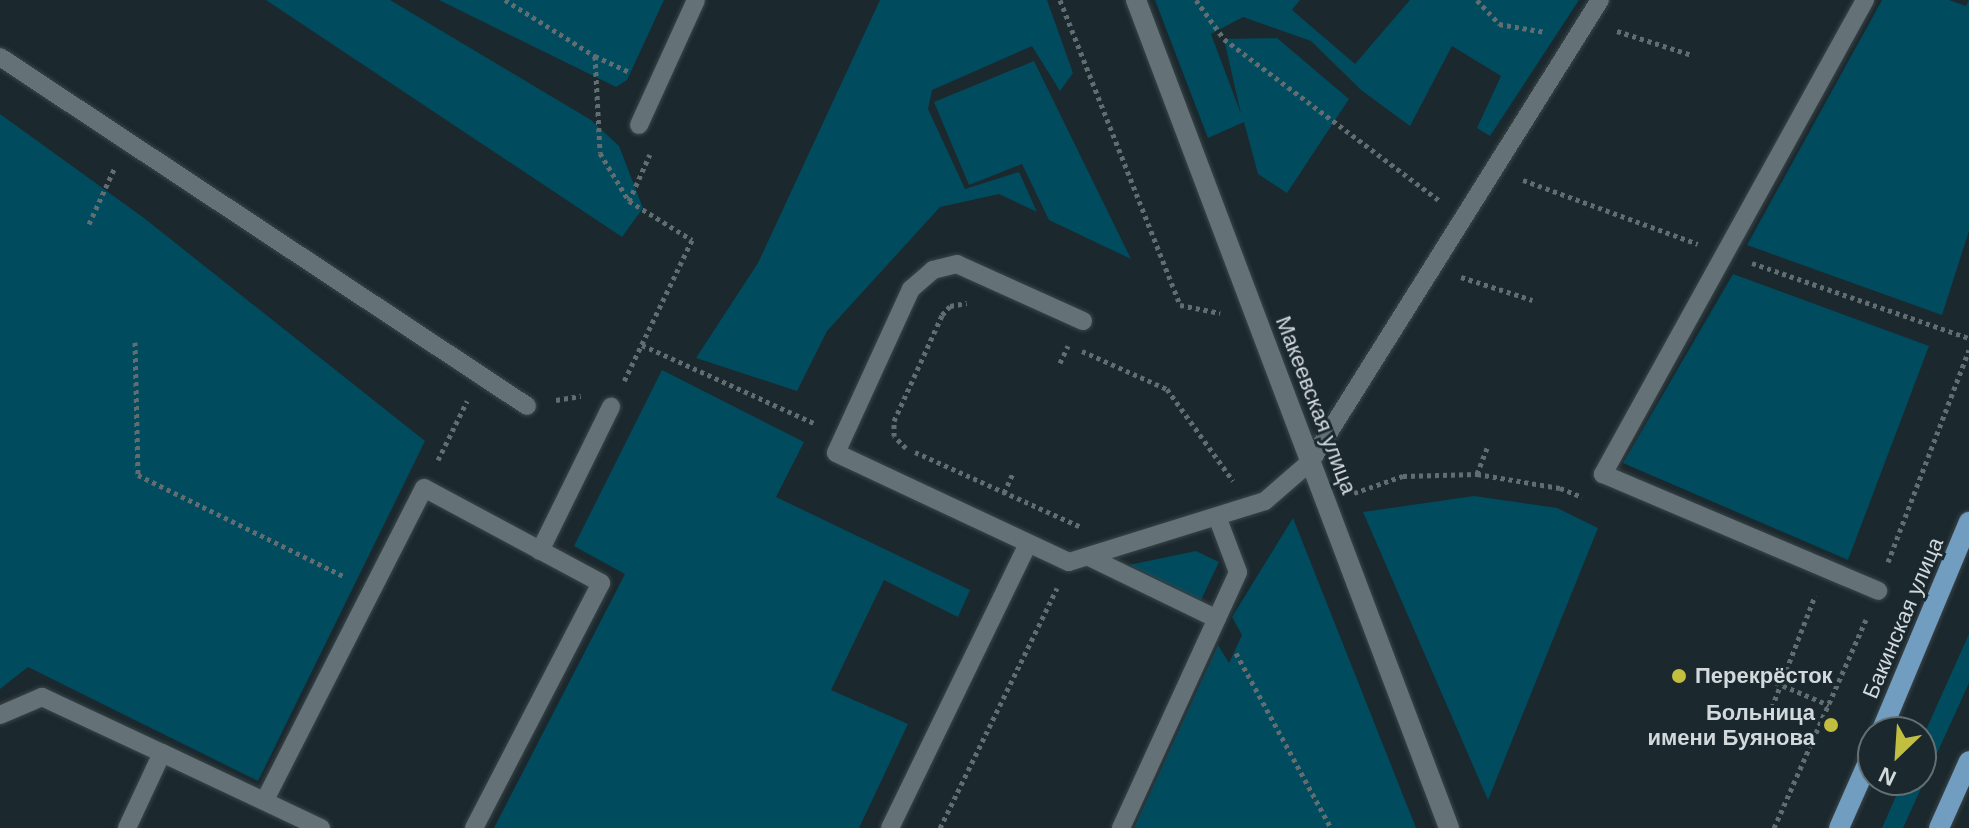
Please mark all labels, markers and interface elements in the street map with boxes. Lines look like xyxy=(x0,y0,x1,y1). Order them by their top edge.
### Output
street label: Макеевская улица xyxy=(1270,312,1362,498)
street label: Бакинская улица xyxy=(1857,533,1949,703)
place label: Перекрёсток xyxy=(1695,663,1833,689)
marker: Перекрёсток xyxy=(1670,667,1688,685)
place label: Больница имени Буянова xyxy=(1648,699,1815,750)
marker: Больница имени Буянова xyxy=(1822,716,1840,734)
north arrow xyxy=(1857,716,1937,796)
text: N xyxy=(1875,762,1900,791)

